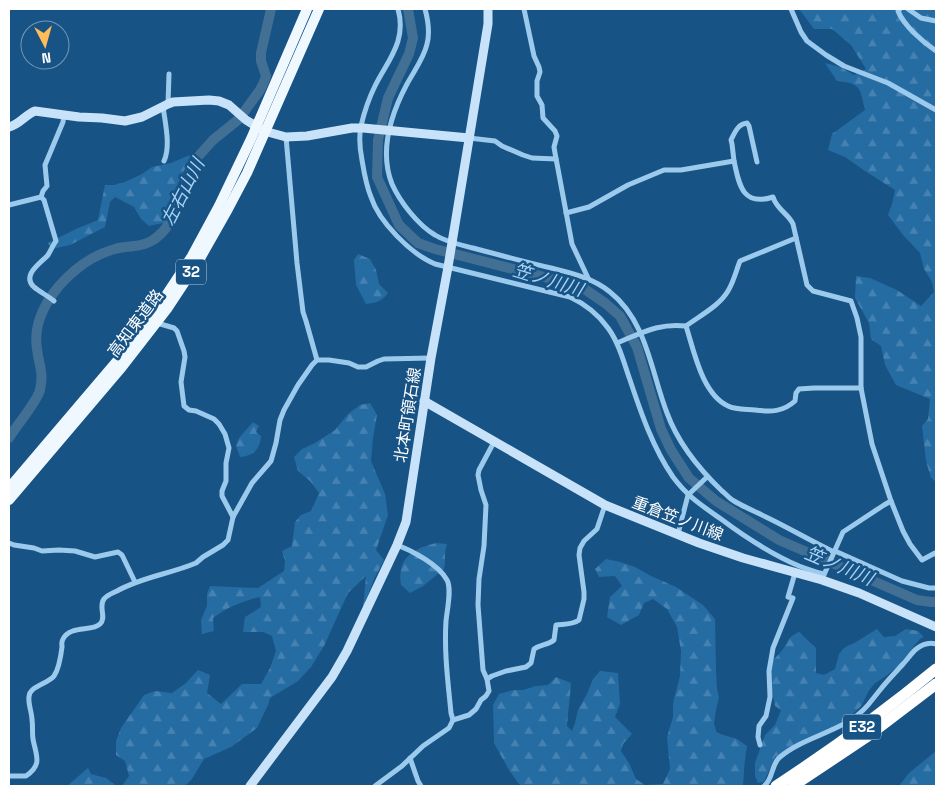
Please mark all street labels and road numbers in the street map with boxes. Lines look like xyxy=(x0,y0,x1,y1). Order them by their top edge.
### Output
road number: 32 xyxy=(176,260,206,284)
street label: 高知東道路 xyxy=(103,285,168,362)
street label: 北本町領石線 xyxy=(390,366,425,464)
street label: 重倉笠ノ川線 xyxy=(629,491,726,545)
road number: E32 xyxy=(843,714,881,740)

